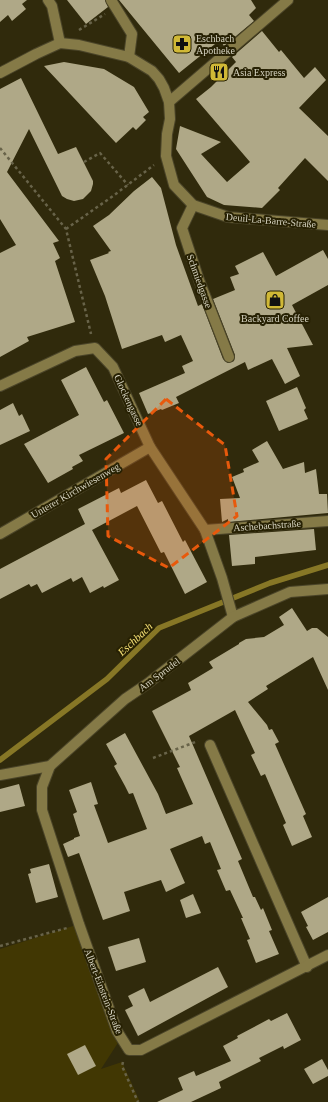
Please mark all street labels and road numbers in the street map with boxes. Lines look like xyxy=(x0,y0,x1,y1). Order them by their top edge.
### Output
street label: Deuil-La-Barre-Straße xyxy=(225,211,317,230)
street label: Schmiedgasse xyxy=(185,253,215,310)
street label: Glockengasse xyxy=(112,373,146,428)
street label: Unterer Kirchwiesenweg xyxy=(29,461,121,520)
street label: Aschebachstraße xyxy=(233,518,302,533)
street label: Am Sprudel xyxy=(137,655,182,693)
street label: Albert-Einstein-Straße xyxy=(82,947,125,1036)

